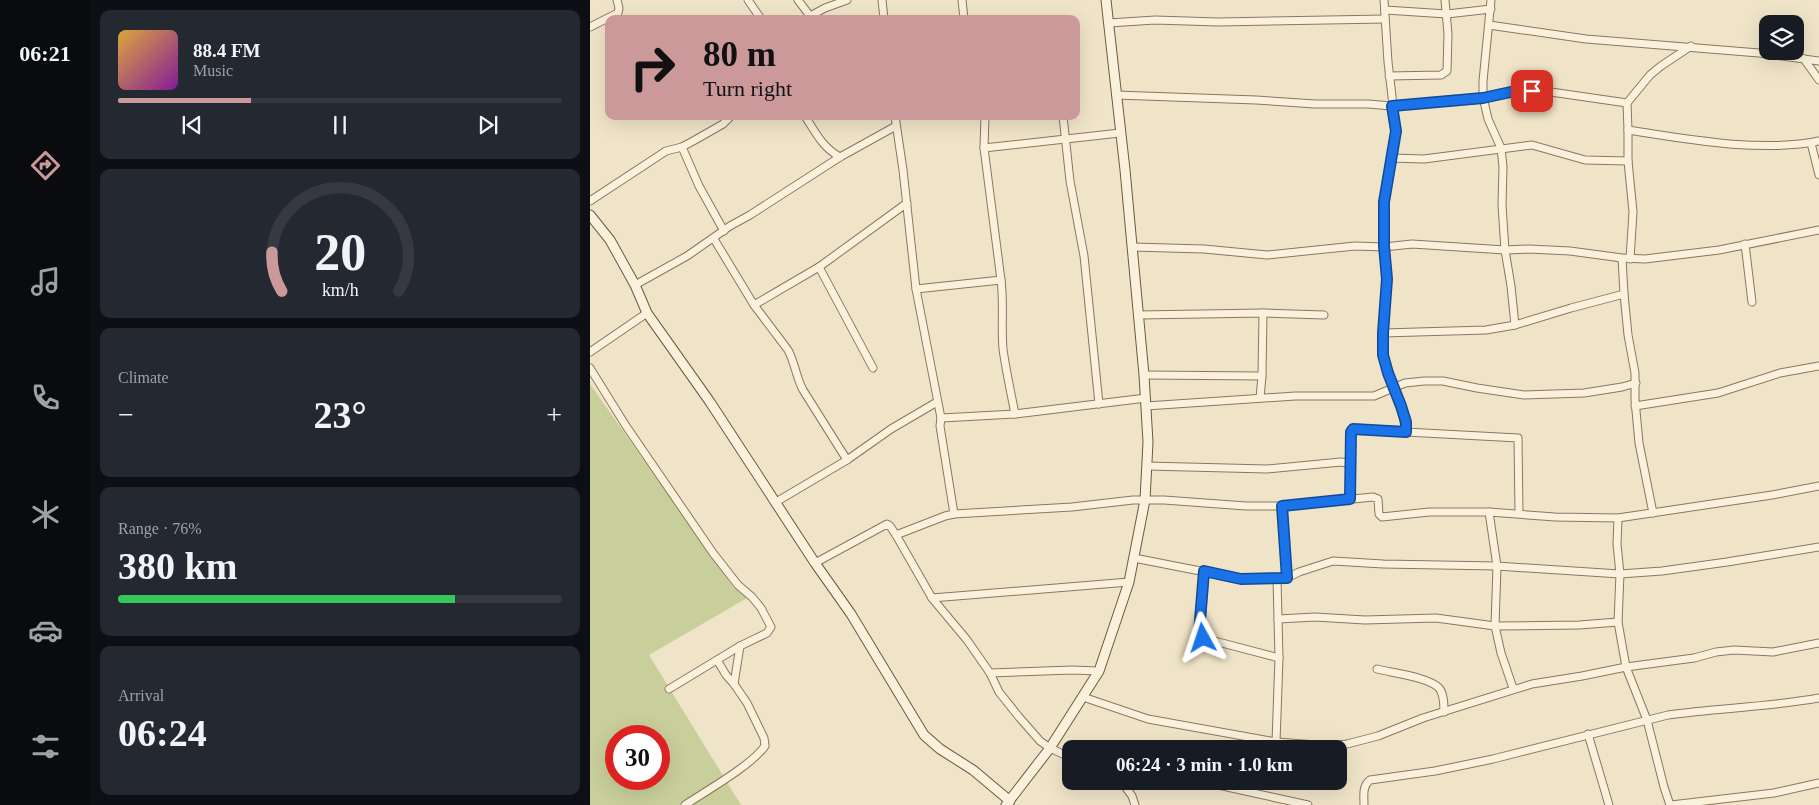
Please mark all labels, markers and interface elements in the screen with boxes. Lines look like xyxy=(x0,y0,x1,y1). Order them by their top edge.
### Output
map controls xyxy=(1759,15,1804,60)
button: layers xyxy=(1759,15,1804,60)
icon: right xyxy=(620,35,685,100)
text: 80 m xyxy=(703,35,776,74)
text: 88.4 FM xyxy=(193,40,261,61)
text: 06:21 xyxy=(19,41,71,66)
text: Music xyxy=(193,62,233,79)
pin xyxy=(1511,70,1553,112)
text: Turn right xyxy=(703,76,792,101)
icon: arrive xyxy=(1518,77,1546,105)
icon: previous xyxy=(178,111,206,139)
icon: pause xyxy=(326,111,354,139)
icon: next xyxy=(474,111,502,139)
icon: directions xyxy=(28,148,63,183)
text: 20 xyxy=(314,224,366,281)
icon: music xyxy=(28,264,63,299)
text: km/h xyxy=(322,280,358,300)
text: Climate xyxy=(118,369,169,386)
icon: phone xyxy=(28,380,63,415)
text: 23° xyxy=(313,394,367,436)
text: − xyxy=(118,399,134,430)
text: + xyxy=(546,399,562,430)
icon: climate xyxy=(28,497,63,532)
text: Range · 76% xyxy=(118,520,202,537)
text: 380 km xyxy=(118,545,237,587)
position arrow xyxy=(1176,611,1228,663)
icon: car xyxy=(28,613,63,648)
text: Arrival xyxy=(118,687,164,704)
text: 06:24 xyxy=(118,712,207,754)
speed limit sign: 30 xyxy=(605,725,670,790)
icon: filters xyxy=(28,729,63,764)
text: 06:24 · 3 min · 1.0 km xyxy=(1116,754,1293,775)

